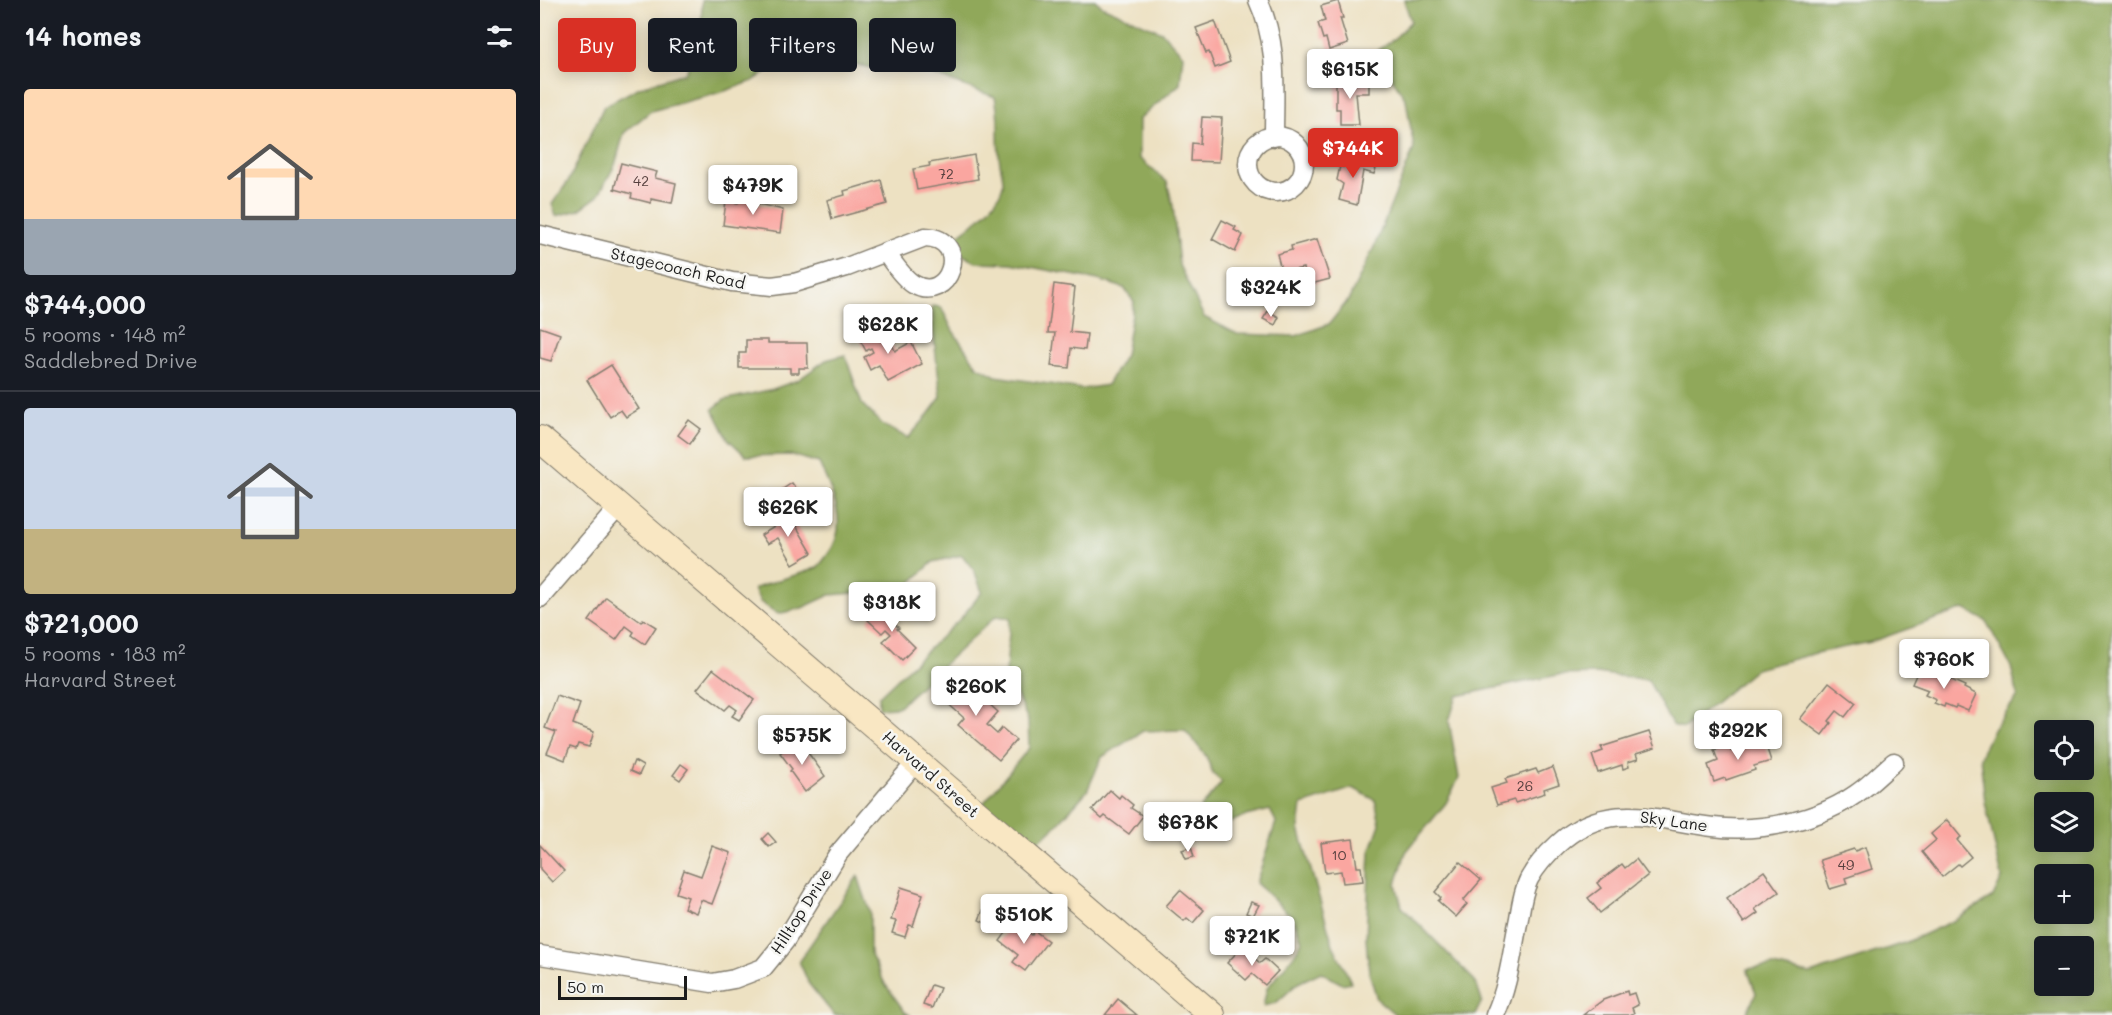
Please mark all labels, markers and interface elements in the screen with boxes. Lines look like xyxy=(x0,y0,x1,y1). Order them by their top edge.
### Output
chip: Buy xyxy=(558,18,636,72)
chip: Rent xyxy=(648,18,737,72)
chip: Filters xyxy=(749,18,857,72)
chip: New xyxy=(869,18,956,72)
text: 14 homes xyxy=(24,19,142,53)
icon: filters xyxy=(483,20,516,53)
pin: $615K xyxy=(1308,49,1392,100)
text: $615K xyxy=(1321,55,1379,81)
icon: home xyxy=(216,128,324,236)
pin: $744K xyxy=(1311,128,1395,179)
text: $744K xyxy=(1322,134,1384,160)
house number: 72 xyxy=(938,164,954,183)
pin: $479K xyxy=(711,165,795,216)
house number: 42 xyxy=(633,171,649,190)
text: $479K xyxy=(722,171,784,197)
street label: Stagecoach Road xyxy=(609,242,747,293)
pin: $324K xyxy=(1229,267,1313,318)
text: $324K xyxy=(1240,273,1302,299)
text: $744,000 xyxy=(24,287,146,321)
pin: $628K xyxy=(846,304,930,355)
text: $628K xyxy=(857,310,919,336)
text: 5 rooms · 148 m² xyxy=(24,321,186,347)
text: Saddlebred Drive xyxy=(24,347,198,373)
icon: home xyxy=(216,447,324,555)
pin: $626K xyxy=(746,487,830,538)
text: $626K xyxy=(758,493,818,519)
pin: $318K xyxy=(850,582,934,633)
text: $318K xyxy=(863,588,921,614)
text: $721,000 xyxy=(24,606,139,640)
pin: $760K xyxy=(1902,639,1986,690)
text: 5 rooms · 183 m² xyxy=(24,640,186,666)
text: $760K xyxy=(1913,645,1975,671)
text: Harvard Street xyxy=(24,666,177,692)
pin: $260K xyxy=(934,666,1018,717)
text: $260K xyxy=(945,672,1007,698)
pin: $292K xyxy=(1696,710,1780,761)
pin: $575K xyxy=(760,715,844,766)
text: $292K xyxy=(1708,716,1768,742)
map controls xyxy=(2034,720,2094,996)
button: locate xyxy=(2034,720,2094,780)
text: $575K xyxy=(772,721,832,747)
street label: Harvard Street xyxy=(878,726,984,822)
house number: 26 xyxy=(1517,776,1533,795)
button: layers xyxy=(2034,792,2094,852)
pin: $678K xyxy=(1146,802,1230,853)
street label: Sky Lane xyxy=(1639,805,1709,836)
text: $678K xyxy=(1157,808,1219,834)
house number: 10 xyxy=(1332,845,1347,864)
house number: 49 xyxy=(1838,855,1854,874)
street label: Hilltop Drive xyxy=(765,864,836,958)
button: + xyxy=(2034,864,2094,924)
pin: $510K xyxy=(982,894,1066,945)
text: $510K xyxy=(995,900,1053,926)
pin: $721K xyxy=(1210,916,1294,967)
text: $721K xyxy=(1224,922,1280,948)
button: − xyxy=(2034,936,2094,996)
scale bar xyxy=(558,973,687,1000)
text: 50 m xyxy=(567,976,604,997)

